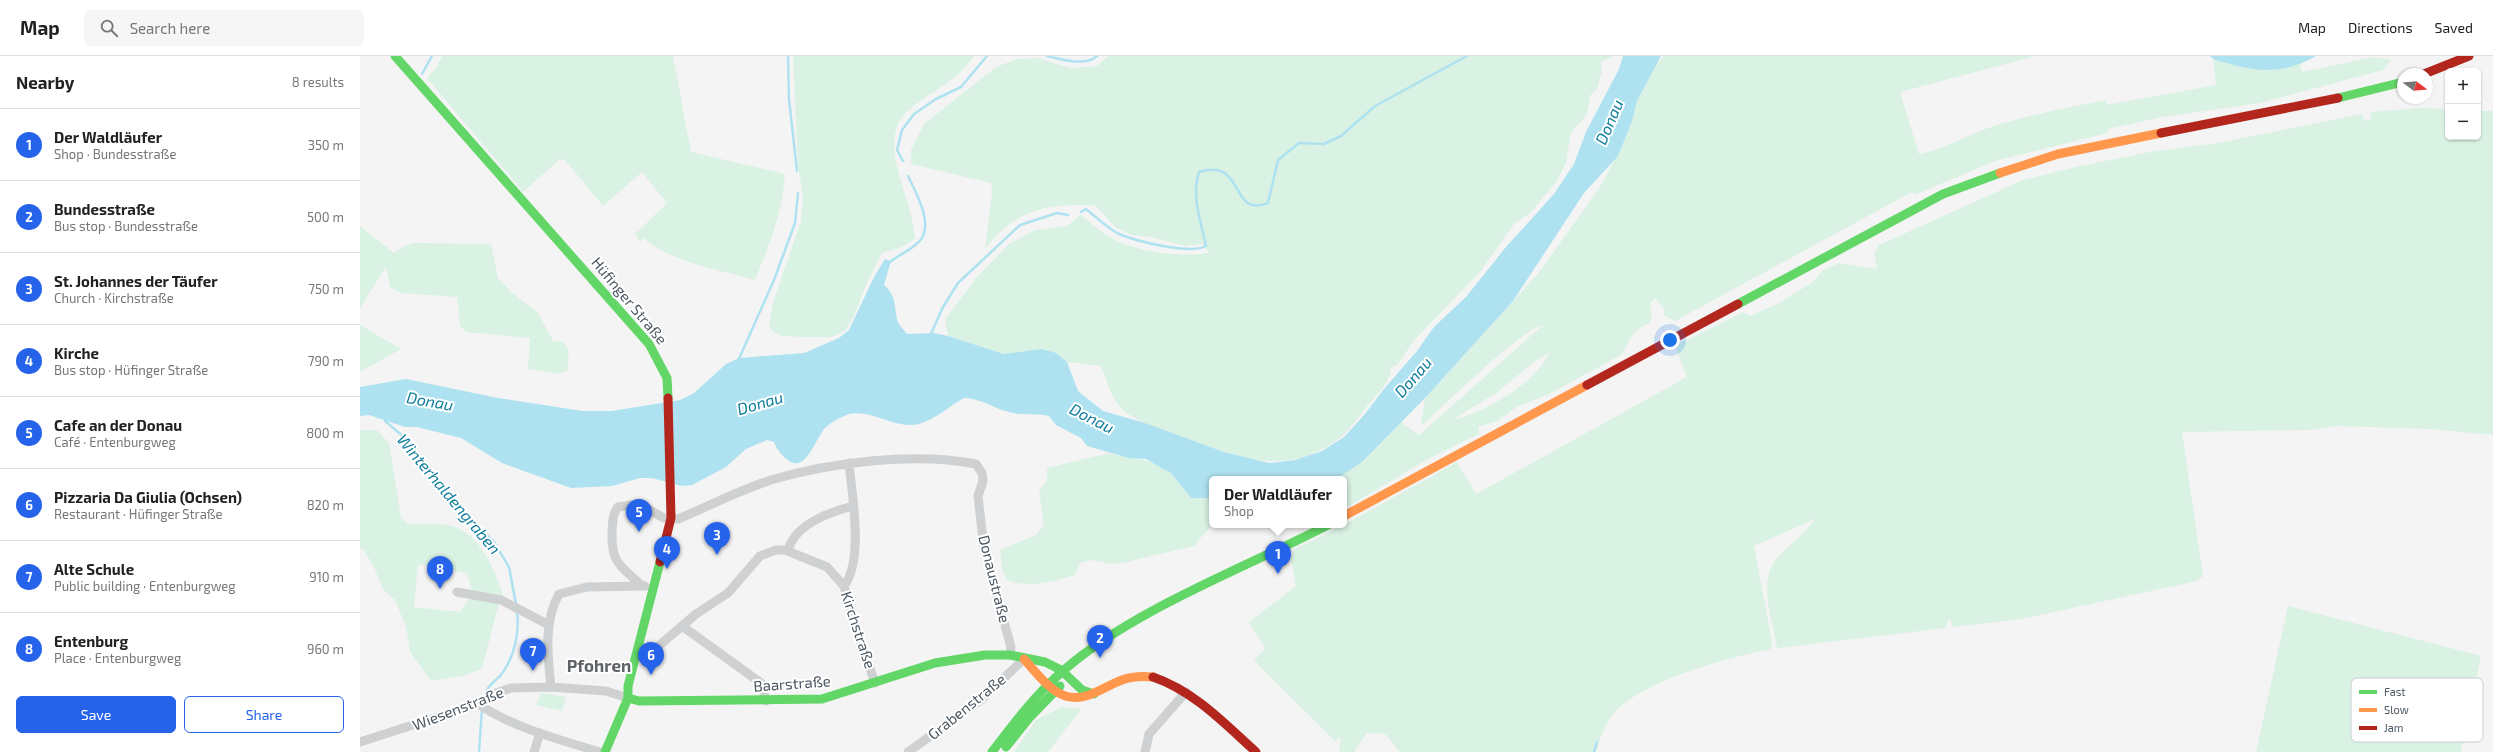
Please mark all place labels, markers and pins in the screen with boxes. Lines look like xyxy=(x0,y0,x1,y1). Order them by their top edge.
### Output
pin: 5 xyxy=(626,499,652,532)
pin: 3 xyxy=(704,522,730,555)
pin: 4 xyxy=(654,536,680,569)
pin: 1 xyxy=(1265,541,1291,574)
pin: 8 xyxy=(427,556,453,589)
pin: 2 xyxy=(1087,625,1113,658)
pin: 7 xyxy=(520,638,546,671)
pin: 6 xyxy=(638,642,664,675)

